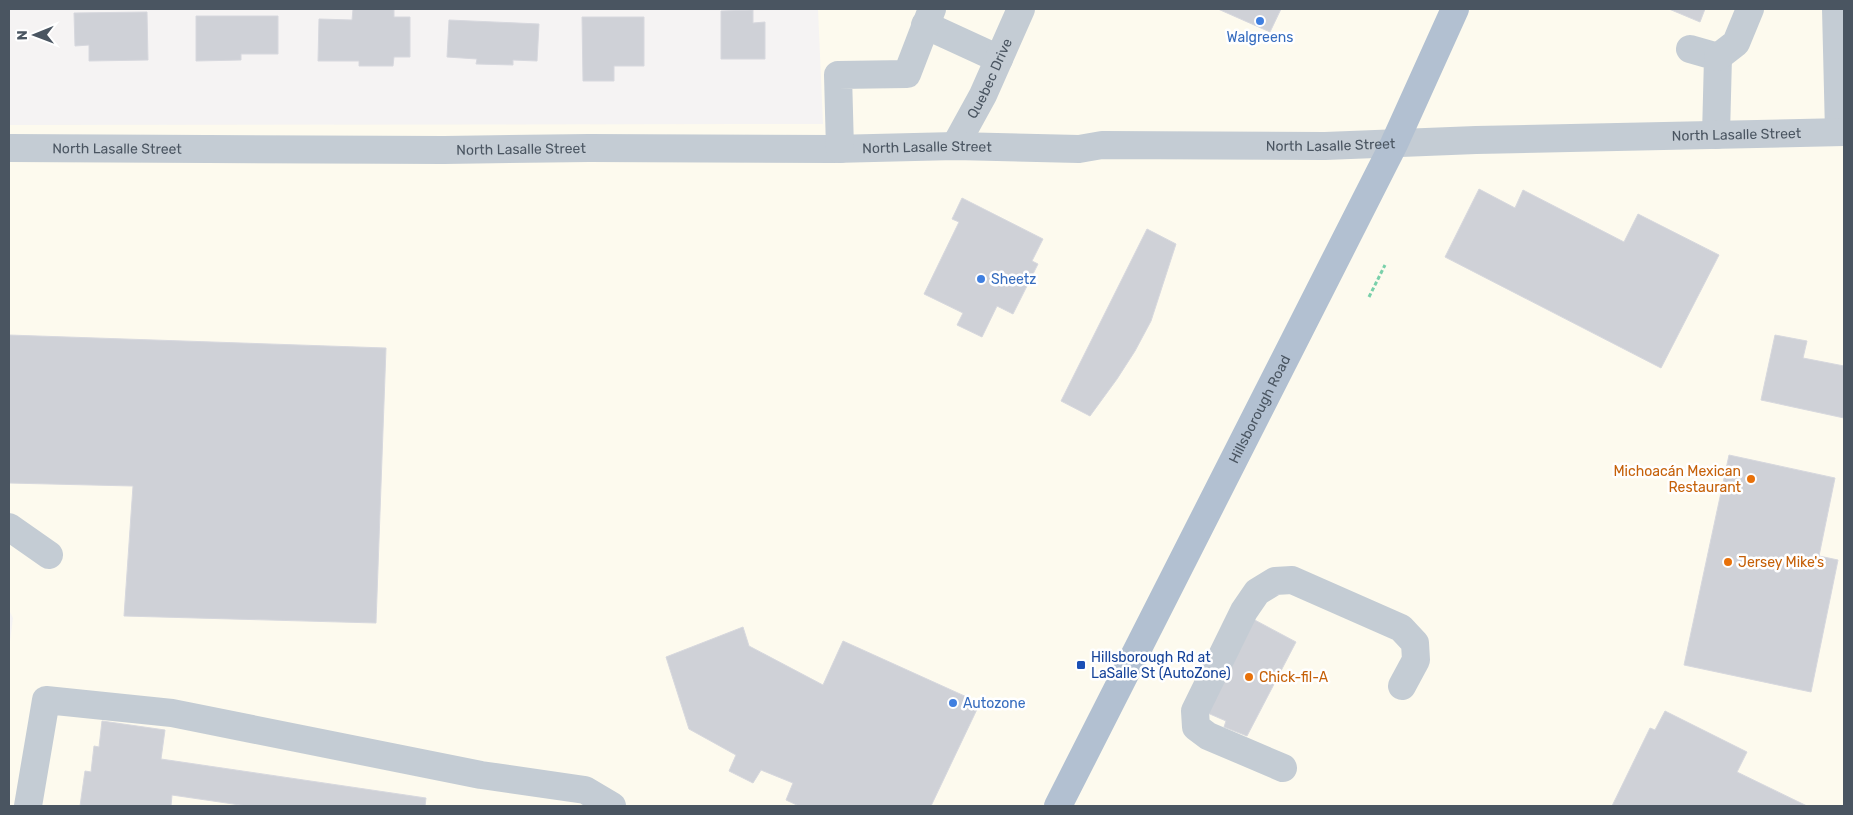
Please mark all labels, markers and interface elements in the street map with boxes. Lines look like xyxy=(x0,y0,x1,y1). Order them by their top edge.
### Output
north arrow xyxy=(10,10,60,60)
marker: Walgreens xyxy=(1254,15,1266,27)
place label: Walgreens xyxy=(1227,29,1293,46)
text: N xyxy=(14,30,31,40)
street label: Quebec Drive xyxy=(964,36,1016,122)
street label: North Lasalle Street xyxy=(1671,125,1802,145)
street label: North Lasalle Street xyxy=(1266,135,1396,155)
street label: North Lasalle Street xyxy=(862,138,992,157)
street label: North Lasalle Street xyxy=(52,140,182,158)
street label: North Lasalle Street xyxy=(456,140,586,159)
place label: Sheetz xyxy=(991,271,1036,288)
marker: Sheetz xyxy=(975,273,987,285)
street label: Hillsborough Road xyxy=(1225,353,1294,466)
place label: Michoacán Mexican Restaurant xyxy=(1613,463,1742,496)
marker: Michoacán Mexican Restaurant xyxy=(1745,473,1757,485)
place label: Jersey Mike's xyxy=(1738,554,1824,571)
marker: Jersey Mike's xyxy=(1722,556,1734,568)
place label: Hillsborough Rd at LaSalle St (AutoZone) xyxy=(1091,649,1231,682)
marker: Hillsborough Rd at LaSalle St (AutoZone) xyxy=(1075,659,1087,671)
place label: Chick-fil-A xyxy=(1259,669,1329,686)
marker: Chick-fil-A xyxy=(1243,671,1255,683)
place label: Autozone xyxy=(963,695,1026,712)
marker: Autozone xyxy=(947,697,959,709)

